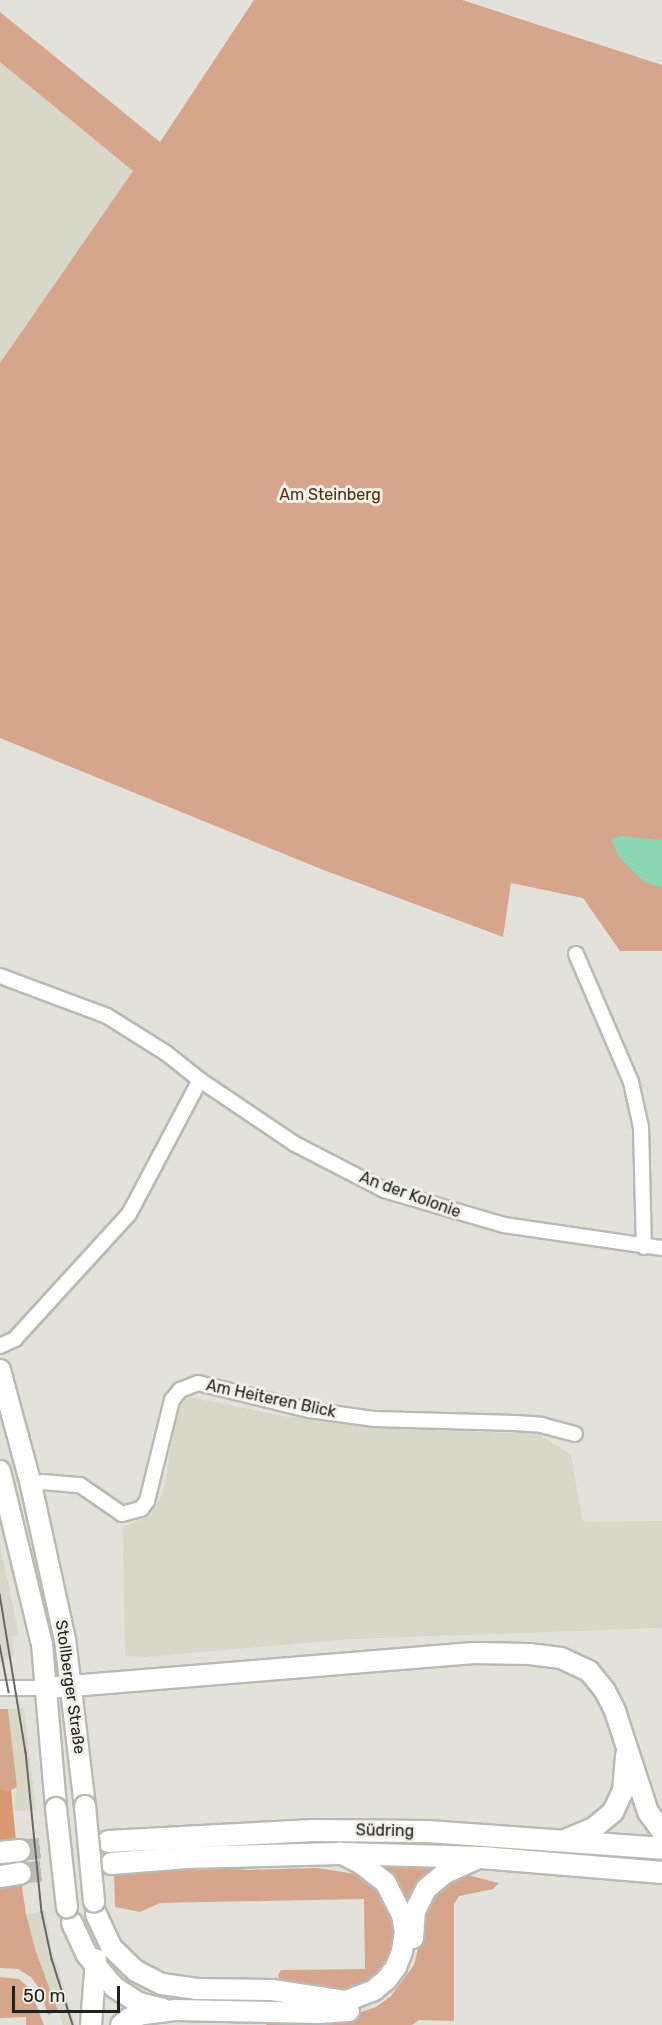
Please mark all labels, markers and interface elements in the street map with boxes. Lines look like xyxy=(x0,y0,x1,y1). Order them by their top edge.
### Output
park label: Am Steinberg xyxy=(279,485,381,505)
street label: An der Kolonie xyxy=(357,1168,463,1222)
street label: Am Heiteren Blick xyxy=(204,1376,338,1422)
street label: Stollberger Straße xyxy=(51,1619,89,1755)
street label: Südring xyxy=(356,1821,414,1841)
scale bar xyxy=(15,1974,123,2012)
text: 50 m xyxy=(23,1985,66,2007)

